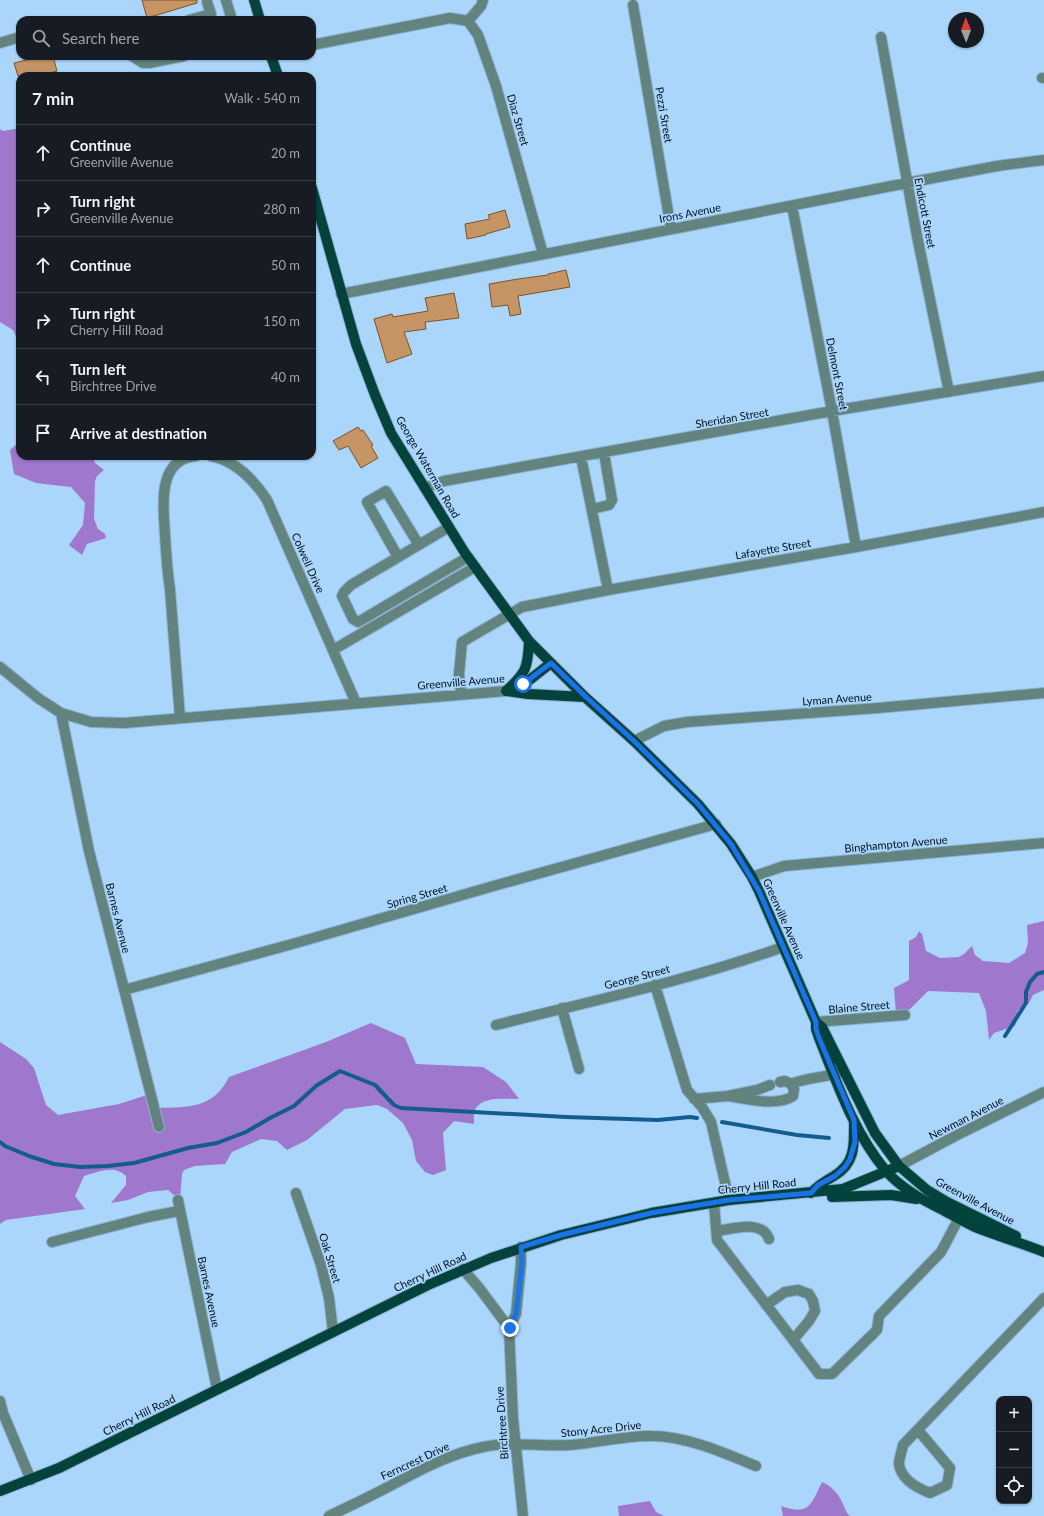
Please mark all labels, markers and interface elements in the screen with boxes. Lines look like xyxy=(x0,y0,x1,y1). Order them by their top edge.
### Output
north arrow xyxy=(948,12,984,48)
search box xyxy=(16,16,316,60)
icon: search xyxy=(30,27,52,49)
text: Search here xyxy=(62,29,139,47)
street label: Pezzi Street xyxy=(653,86,676,144)
text: 7 min xyxy=(32,88,74,109)
text: Walk · 540 m xyxy=(224,90,300,106)
street label: Diaz Street xyxy=(505,93,532,147)
text: Continue xyxy=(70,136,131,154)
icon: ahead xyxy=(32,142,54,164)
text: 20 m xyxy=(271,145,300,161)
text: Greenville Avenue xyxy=(70,154,173,170)
street label: Endicott Street xyxy=(912,176,939,249)
text: Turn right xyxy=(70,192,135,210)
icon: right xyxy=(32,198,54,220)
street label: Irons Avenue xyxy=(658,200,722,225)
text: 280 m xyxy=(263,201,300,217)
text: Greenville Avenue xyxy=(70,210,173,226)
icon: ahead xyxy=(32,254,54,276)
text: Continue xyxy=(70,256,131,274)
text: 50 m xyxy=(271,257,300,273)
text: Turn right xyxy=(70,304,135,322)
icon: right xyxy=(32,310,54,332)
text: 150 m xyxy=(263,313,300,329)
text: Cherry Hill Road xyxy=(70,322,163,338)
street label: Delmont Street xyxy=(824,336,851,411)
text: Turn left xyxy=(70,360,126,378)
icon: left xyxy=(32,366,54,388)
text: 40 m xyxy=(271,369,300,385)
text: Birchtree Drive xyxy=(70,378,156,394)
street label: Sheridan Street xyxy=(694,405,770,430)
street label: George Waterman Road xyxy=(394,413,463,520)
icon: arrive xyxy=(32,422,54,444)
text: Arrive at destination xyxy=(70,424,207,442)
street label: Colwell Drive xyxy=(289,531,328,595)
street label: Lafayette Street xyxy=(734,535,812,562)
street label: Greenville Avenue xyxy=(417,671,505,692)
route start xyxy=(514,675,532,693)
street label: Lyman Avenue xyxy=(802,690,872,707)
street label: Binghampton Avenue xyxy=(844,833,948,854)
street label: Greenville Avenue xyxy=(761,876,808,962)
street label: Barnes Avenue xyxy=(103,881,134,955)
street label: Spring Street xyxy=(385,881,449,910)
street label: George Street xyxy=(603,962,671,991)
street label: Blaine Street xyxy=(828,997,890,1016)
street label: Newman Avenue xyxy=(926,1093,1005,1142)
street label: Greenville Avenue xyxy=(934,1174,1017,1227)
street label: Cherry Hill Road xyxy=(717,1175,797,1196)
street label: Oak Street xyxy=(317,1231,344,1284)
street label: Cherry Hill Road xyxy=(391,1249,468,1294)
street label: Barnes Avenue xyxy=(196,1255,223,1329)
route end xyxy=(501,1319,519,1337)
street label: Birchtree Drive xyxy=(492,1386,511,1460)
street label: Cherry Hill Road xyxy=(100,1391,177,1438)
map controls xyxy=(996,1396,1032,1504)
button: + xyxy=(996,1396,1032,1432)
street label: Stony Acre Drive xyxy=(560,1418,642,1439)
button: − xyxy=(996,1432,1032,1468)
street label: Ferncrest Drive xyxy=(378,1439,451,1482)
button: locate xyxy=(996,1468,1032,1504)

